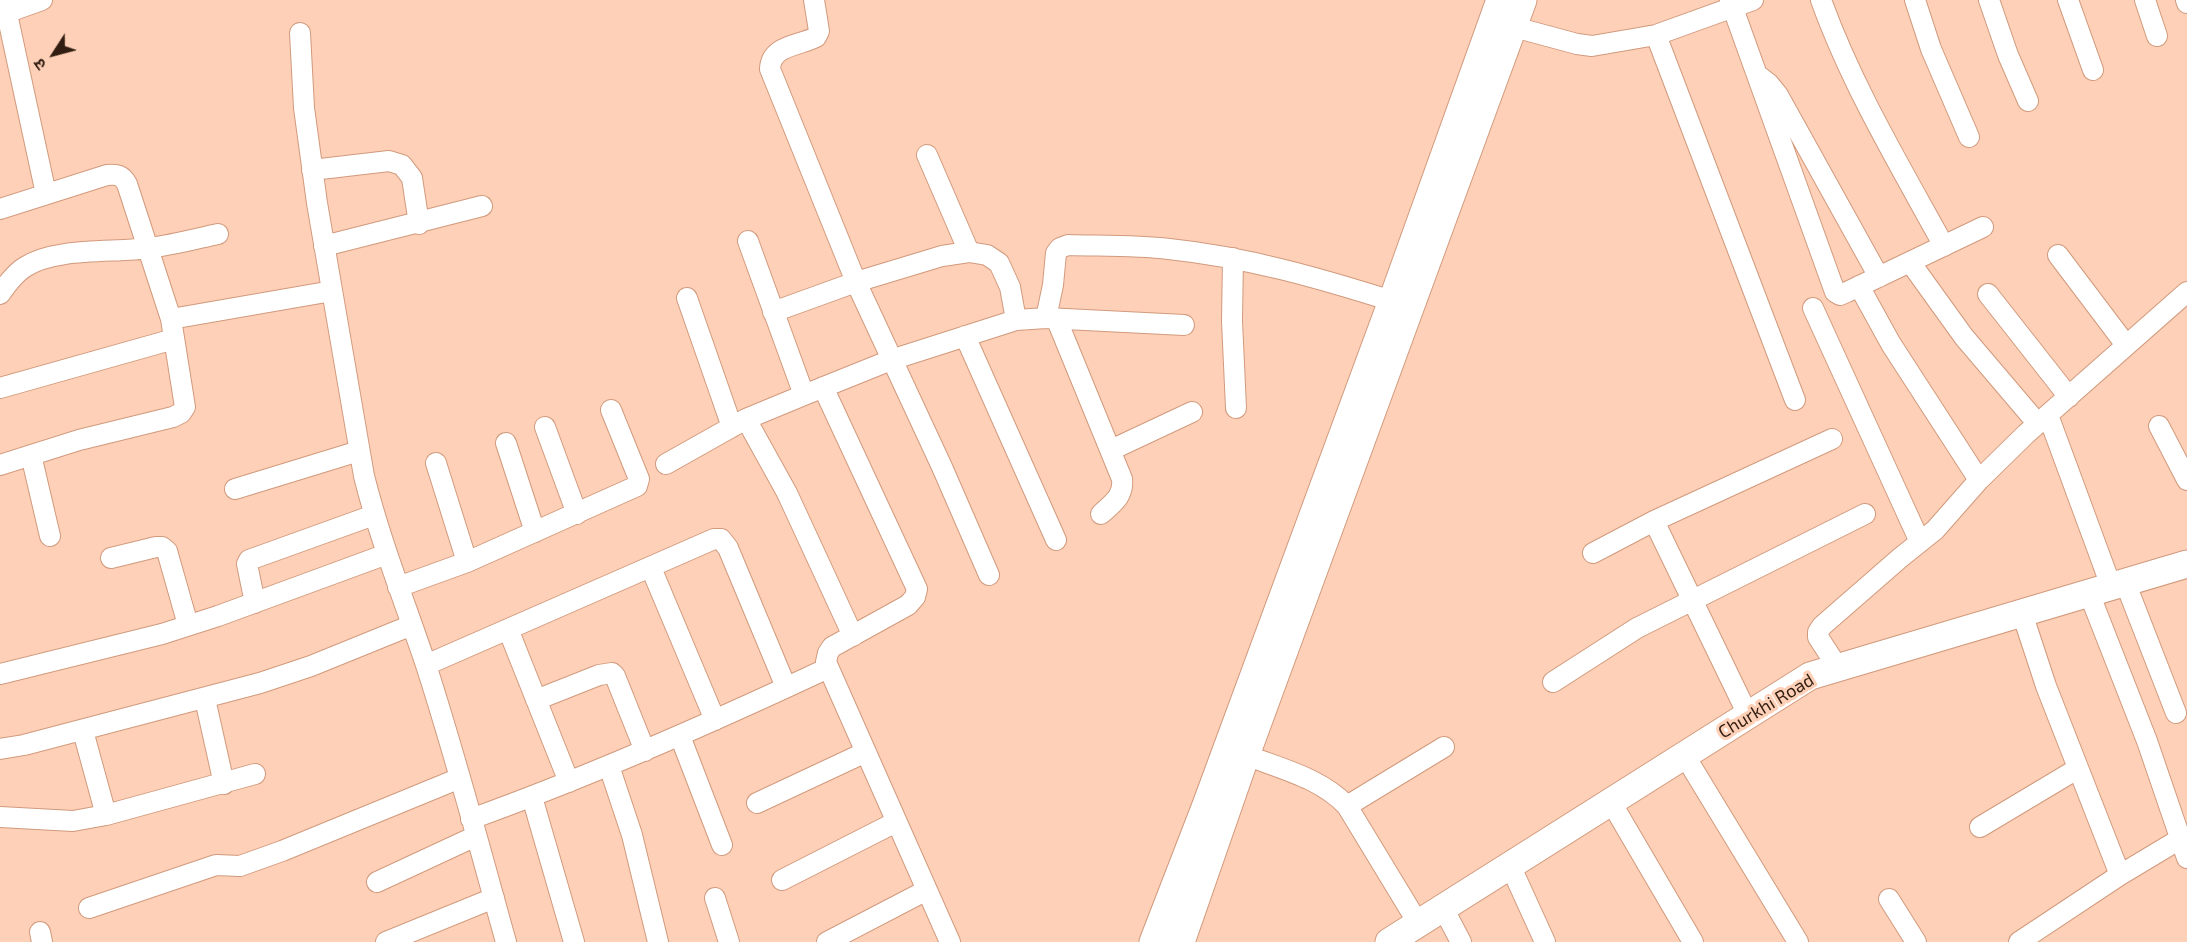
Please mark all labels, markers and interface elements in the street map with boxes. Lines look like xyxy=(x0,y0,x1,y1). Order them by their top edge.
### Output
north arrow xyxy=(24,24,84,84)
text: उ xyxy=(29,55,49,74)
street label: Churkhi Road xyxy=(1714,669,1818,743)

